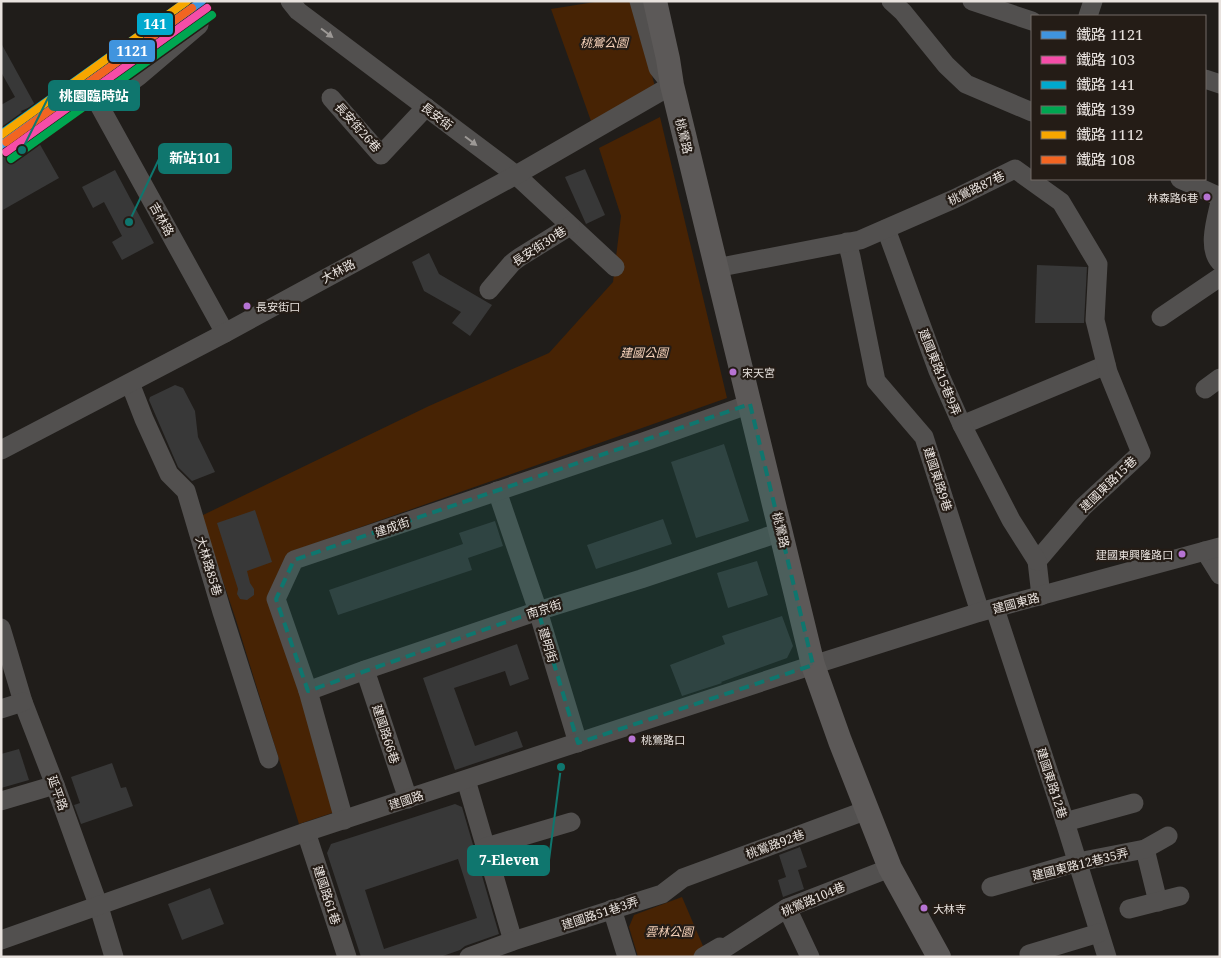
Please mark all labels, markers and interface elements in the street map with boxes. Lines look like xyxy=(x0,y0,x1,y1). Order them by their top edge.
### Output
line badge: 141 xyxy=(136,12,174,36)
text: 141 xyxy=(143,14,167,33)
legend xyxy=(1031,15,1206,180)
text: 鐵路 1121 xyxy=(1076,24,1143,44)
one-way arrow xyxy=(320,28,334,38)
park label: 桃鶯公園 xyxy=(580,34,630,51)
line badge: 1121 xyxy=(108,39,156,63)
text: 1121 xyxy=(116,41,148,60)
text: 鐵路 103 xyxy=(1076,49,1135,69)
text: 鐵路 141 xyxy=(1076,74,1135,94)
callout: 桃園臨時站 xyxy=(49,81,139,110)
text: 桃園臨時站 xyxy=(59,86,129,105)
street label: 長安街26巷 xyxy=(331,98,385,156)
street label: 長安街 xyxy=(418,98,456,134)
text: 鐵路 139 xyxy=(1076,99,1135,119)
street label: 桃鶯路 xyxy=(671,116,697,156)
text: 鐵路 1112 xyxy=(1076,124,1143,144)
one-way arrow xyxy=(464,136,478,146)
callout: 新站101 xyxy=(159,144,231,173)
text: 新站101 xyxy=(169,148,221,167)
text: 鐵路 108 xyxy=(1076,149,1135,169)
street label: 桃鶯路87巷 xyxy=(945,167,1007,209)
place label: 林森路6巷 xyxy=(1148,190,1198,205)
marker: 林森路6巷 xyxy=(1202,192,1212,202)
street label: 吉林路 xyxy=(146,199,178,239)
street label: 長安街30巷 xyxy=(509,222,569,270)
street label: 大林路 xyxy=(318,255,358,287)
place label: 長安街口 xyxy=(256,299,300,314)
marker: 長安街口 xyxy=(242,301,252,311)
street label: 建國東路15巷9弄 xyxy=(915,326,965,418)
park label: 建國公園 xyxy=(620,344,670,361)
place label: 宋天宮 xyxy=(742,365,775,380)
marker: 宋天宮 xyxy=(728,367,738,377)
street label: 建國東路9巷 xyxy=(920,445,956,513)
street label: 建國東路15巷 xyxy=(1076,452,1140,516)
street label: 桃鶯路 xyxy=(768,510,794,550)
street label: 建成街 xyxy=(372,513,412,541)
street label: 大林路85巷 xyxy=(192,534,226,598)
place label: 建國東興隆路口 xyxy=(1096,547,1173,562)
marker: 建國東興隆路口 xyxy=(1177,549,1187,559)
street label: 建國東路 xyxy=(991,589,1041,617)
street label: 南京街 xyxy=(524,595,564,623)
street label: 建明街 xyxy=(535,625,561,665)
street label: 建國路66巷 xyxy=(368,702,404,766)
place label: 桃鶯路口 xyxy=(641,732,685,747)
marker: 桃鶯路口 xyxy=(627,734,637,744)
street label: 建國東路12巷 xyxy=(1033,745,1071,821)
street label: 延平路 xyxy=(44,773,72,813)
street label: 建國路 xyxy=(386,786,426,814)
street label: 桃鶯路92巷 xyxy=(743,826,807,862)
street label: 建國東路12巷35弄 xyxy=(1030,844,1130,884)
callout: 7-Eleven xyxy=(468,846,549,875)
text: 7-Eleven xyxy=(479,850,539,869)
street label: 建國路61巷 xyxy=(309,863,345,927)
street label: 桃鶯路104巷 xyxy=(778,878,848,920)
street label: 建國路51巷3弄 xyxy=(559,893,641,933)
place label: 大林寺 xyxy=(933,901,966,916)
marker: 大林寺 xyxy=(919,903,929,913)
park label: 雲林公園 xyxy=(645,923,695,940)

